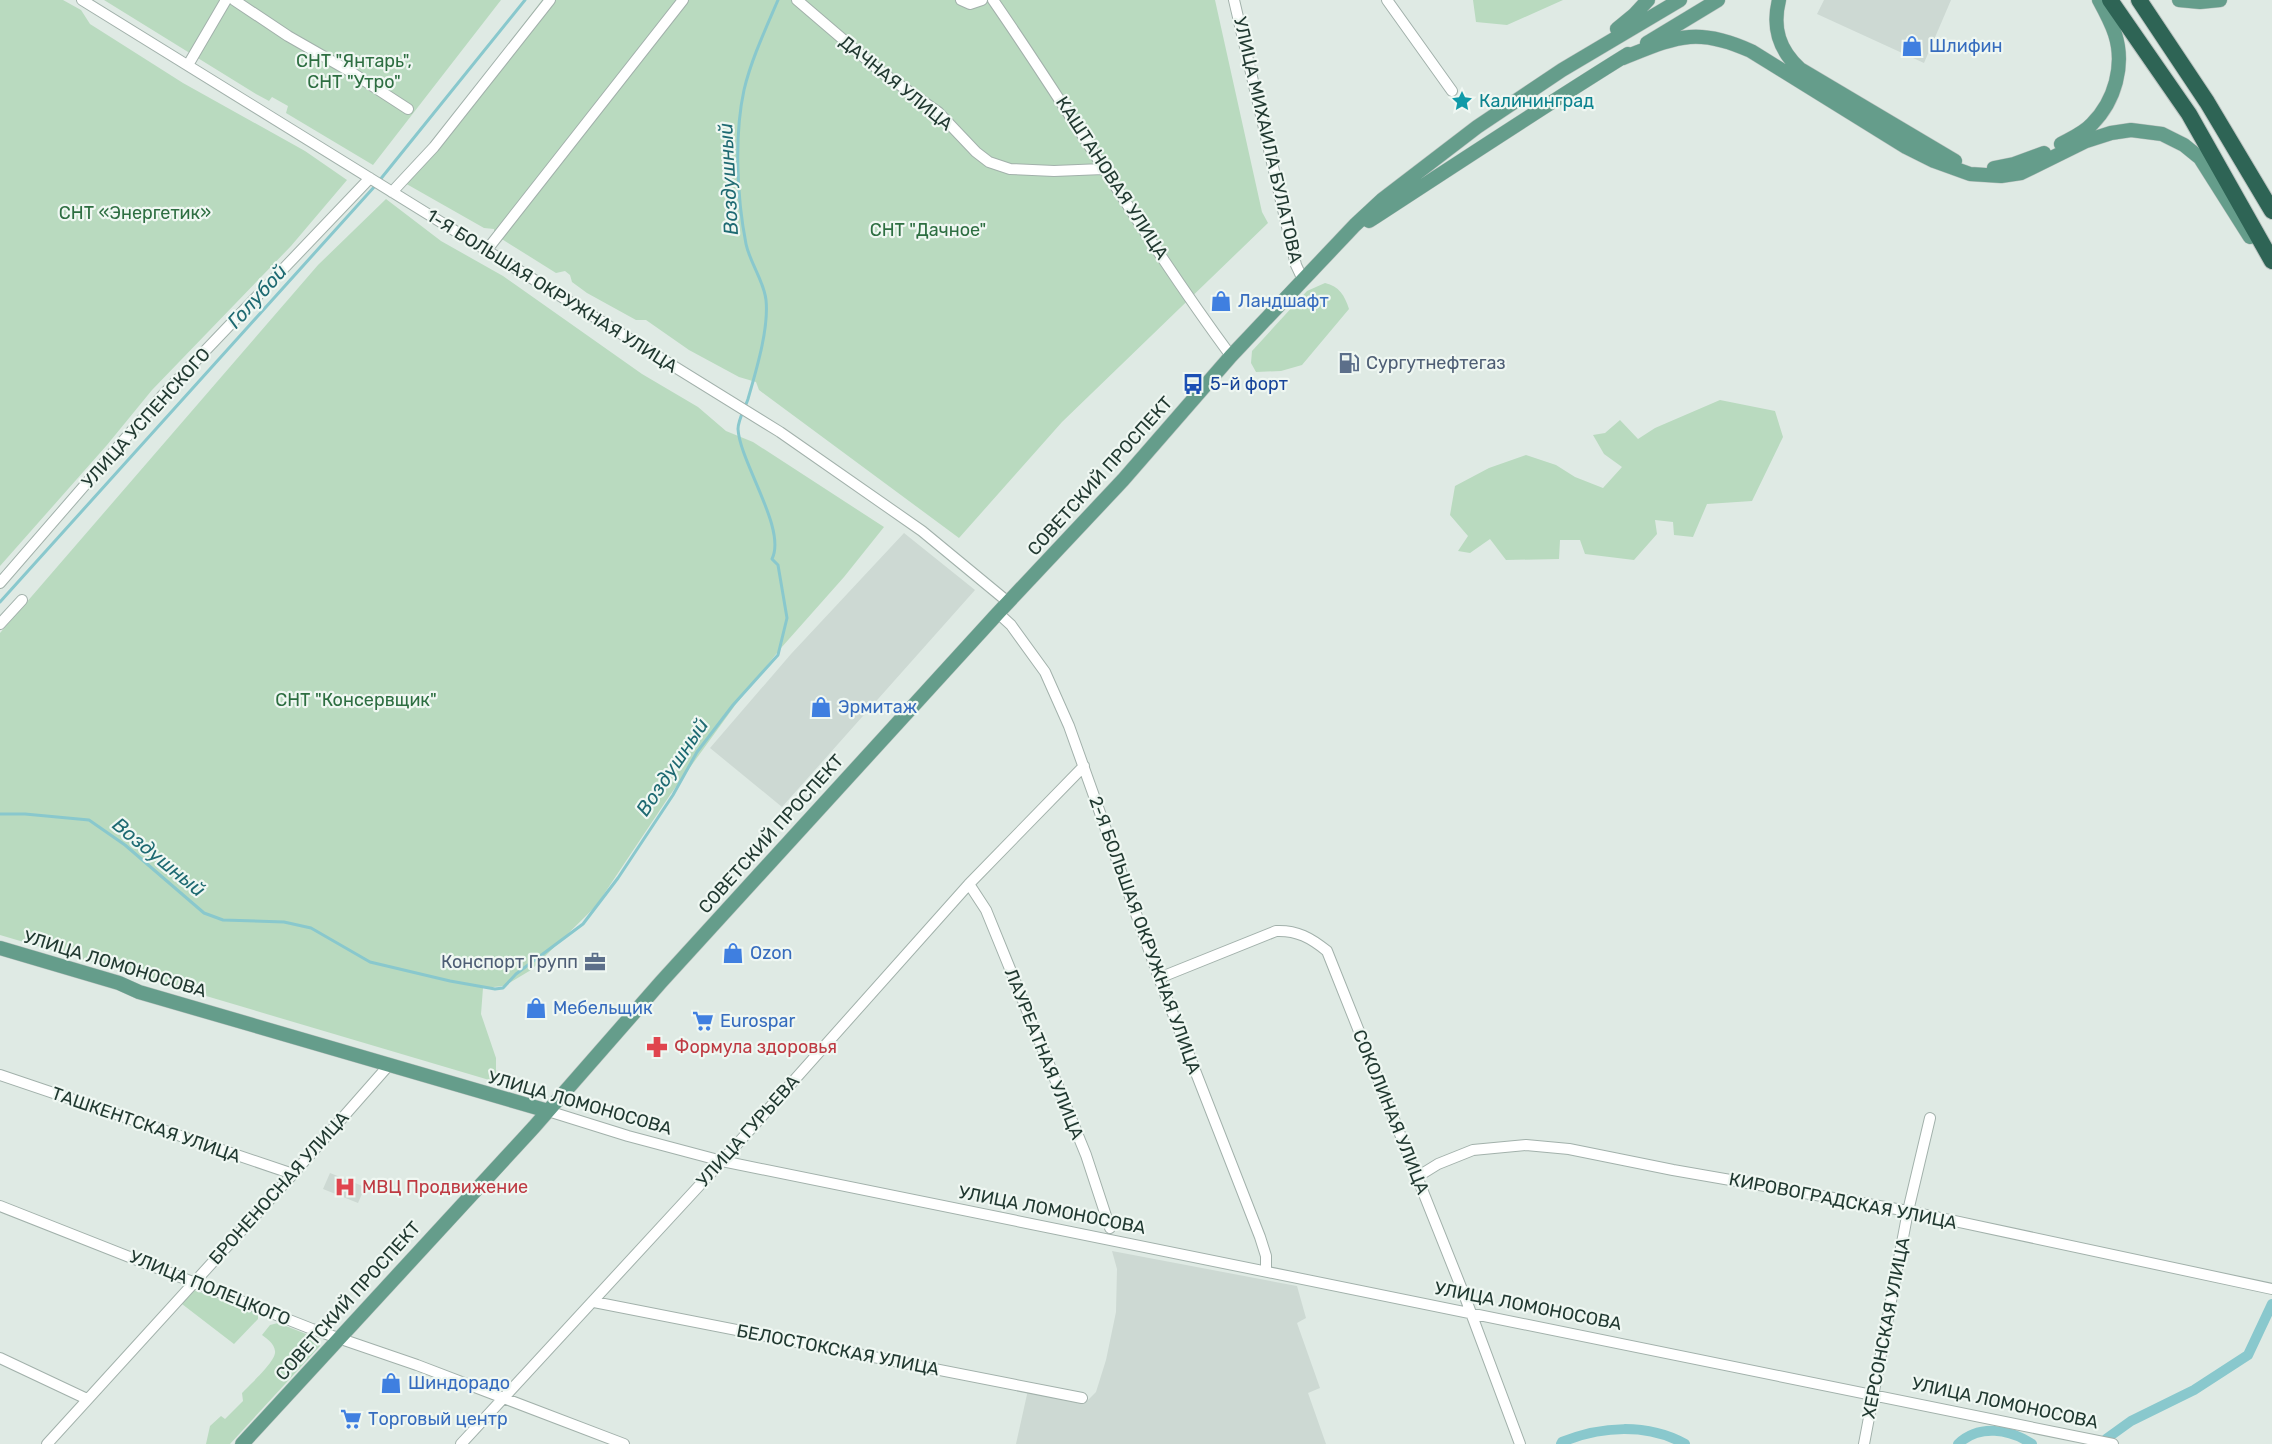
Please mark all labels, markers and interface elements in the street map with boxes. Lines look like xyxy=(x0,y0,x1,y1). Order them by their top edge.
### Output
street label: УЛИЦА МИХАИЛА БУЛАТОВА xyxy=(1229,15,1307,265)
street label: ДАЧНАЯ УЛИЦА xyxy=(835,31,957,135)
shop icon: Шлифин xyxy=(1900,34,1924,58)
place label: Шлифин xyxy=(1929,35,2002,57)
park label: СНТ "Янтарь", СНТ "Утро" xyxy=(296,50,412,93)
place icon: Калининград xyxy=(1450,89,1474,113)
place label: Калининград xyxy=(1479,90,1594,112)
street label: КАШТАНОВАЯ УЛИЦА xyxy=(1051,92,1173,264)
water label: Воздушный xyxy=(713,122,743,236)
park label: СНТ «Энергетик» xyxy=(59,202,211,224)
street label: 1-Я БОЛЬШАЯ ОКРУЖНАЯ УЛИЦА xyxy=(423,204,681,378)
park label: СНТ "Дачное" xyxy=(870,219,986,241)
water label: Голубой xyxy=(222,259,292,333)
shop icon: Ландшафт xyxy=(1209,289,1233,313)
place label: Ландшафт xyxy=(1238,290,1329,312)
street label: УЛИЦА УСПЕНСКОГО xyxy=(77,343,215,493)
fuel station icon: Сургутнефтегаз xyxy=(1337,351,1361,375)
place label: Сургутнефтегаз xyxy=(1366,352,1506,374)
bus stop icon: 5-й форт xyxy=(1181,372,1205,396)
place label: 5-й форт xyxy=(1210,373,1288,395)
street label: СОВЕТСКИЙ ПРОСПЕКТ xyxy=(1023,392,1177,560)
park label: СНТ "Консервщик" xyxy=(275,689,437,711)
shop icon: Эрмитаж xyxy=(809,695,833,719)
place label: Эрмитаж xyxy=(838,696,917,718)
water label: Воздушный xyxy=(631,714,713,820)
street label: СОВЕТСКИЙ ПРОСПЕКТ xyxy=(694,750,848,918)
street label: 2-Я БОЛЬШАЯ ОКРУЖНАЯ УЛИЦА xyxy=(1084,793,1206,1077)
water label: Воздушный xyxy=(108,812,210,902)
street label: УЛИЦА ЛОМОНОСОВА xyxy=(21,926,209,1002)
shop icon: Ozon xyxy=(721,941,745,965)
place label: Ozon xyxy=(750,942,792,964)
office icon: Конспорт Групп xyxy=(583,950,607,974)
place label: Конспорт Групп xyxy=(441,951,578,973)
street label: ЛАУРЕАТНАЯ УЛИЦА xyxy=(1000,965,1088,1143)
shop icon: Мебельщик xyxy=(524,996,548,1020)
place label: Мебельщик xyxy=(553,997,653,1019)
supermarket icon: Eurospar xyxy=(691,1009,715,1033)
place label: Eurospar xyxy=(720,1010,795,1032)
street label: СОКОЛИНАЯ УЛИЦА xyxy=(1348,1026,1434,1198)
pharmacy icon: Формула здоровья xyxy=(645,1035,669,1059)
place label: Формула здоровья xyxy=(674,1036,837,1058)
street label: УЛИЦА ЛОМОНОСОВА xyxy=(485,1066,675,1140)
street label: УЛИЦА ГУРЬЕВА xyxy=(692,1070,804,1192)
street label: ТАШКЕНТСКАЯ УЛИЦА xyxy=(49,1082,243,1168)
street label: БРОНЕНОСНАЯ УЛИЦА xyxy=(204,1107,354,1269)
street label: КИРОВОГРАДСКАЯ УЛИЦА xyxy=(1727,1168,1959,1234)
hospital icon: МВЦ Продвижение xyxy=(333,1175,357,1199)
place label: МВЦ Продвижение xyxy=(362,1176,528,1198)
street label: УЛИЦА ЛОМОНОСОВА xyxy=(956,1181,1148,1239)
street label: СОВЕТСКИЙ ПРОСПЕКТ xyxy=(271,1217,425,1385)
street label: ХЕРСОНСКАЯ УЛИЦА xyxy=(1858,1236,1914,1420)
street label: УЛИЦА ПОЛЕЦКОГО xyxy=(126,1246,294,1330)
street label: УЛИЦА ЛОМОНОСОВА xyxy=(1432,1277,1624,1335)
street label: БЕЛОСТОКСКАЯ УЛИЦА xyxy=(735,1320,941,1380)
shop icon: Шиндорадо xyxy=(379,1371,403,1395)
place label: Шиндорадо xyxy=(408,1372,510,1394)
street label: УЛИЦА ЛОМОНОСОВА xyxy=(1910,1372,2100,1434)
supermarket icon: Торговый центр xyxy=(339,1407,363,1431)
place label: Торговый центр xyxy=(368,1408,508,1430)

